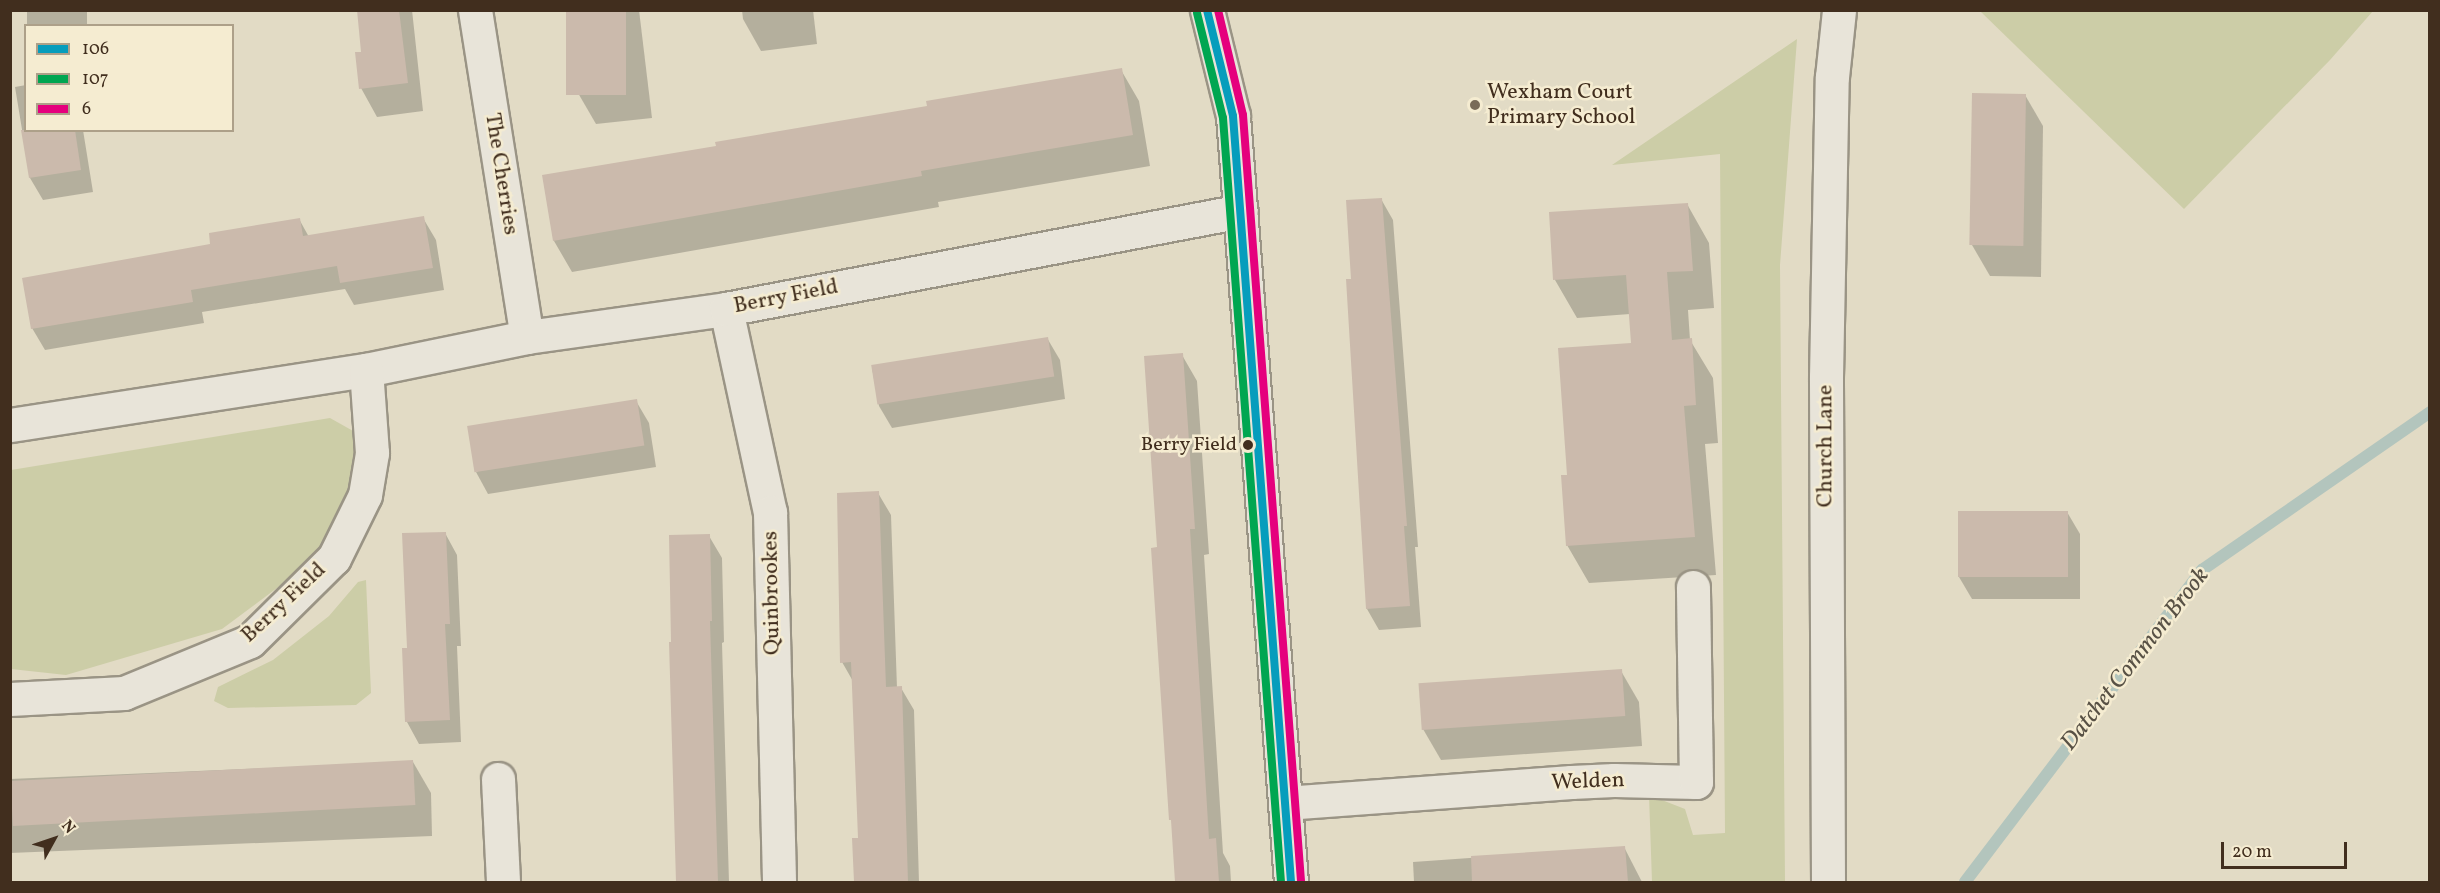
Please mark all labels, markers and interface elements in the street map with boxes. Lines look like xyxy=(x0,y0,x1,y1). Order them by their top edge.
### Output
legend xyxy=(24,24,234,132)
text: 106 xyxy=(82,37,109,62)
text: 107 xyxy=(82,67,109,92)
place label: Wexham Court Primary School xyxy=(1487,79,1636,130)
text: 6 xyxy=(82,97,91,122)
marker: Wexham Court Primary School xyxy=(1468,98,1482,112)
street label: The Cherries xyxy=(478,111,524,237)
street label: Berry Field xyxy=(731,274,841,320)
street label: Church Lane xyxy=(1813,385,1839,507)
place label: Berry Field xyxy=(1140,433,1237,457)
marker: Berry Field xyxy=(1242,439,1254,451)
street label: Quinbrookes xyxy=(758,531,786,655)
street label: Berry Field xyxy=(236,557,332,649)
water label: Datchet Common Brook xyxy=(2056,563,2216,757)
street label: Welden xyxy=(1551,768,1625,796)
north arrow xyxy=(24,809,84,869)
text: N xyxy=(56,816,80,839)
scale bar xyxy=(2224,830,2350,868)
text: 20 m xyxy=(2232,840,2272,865)

